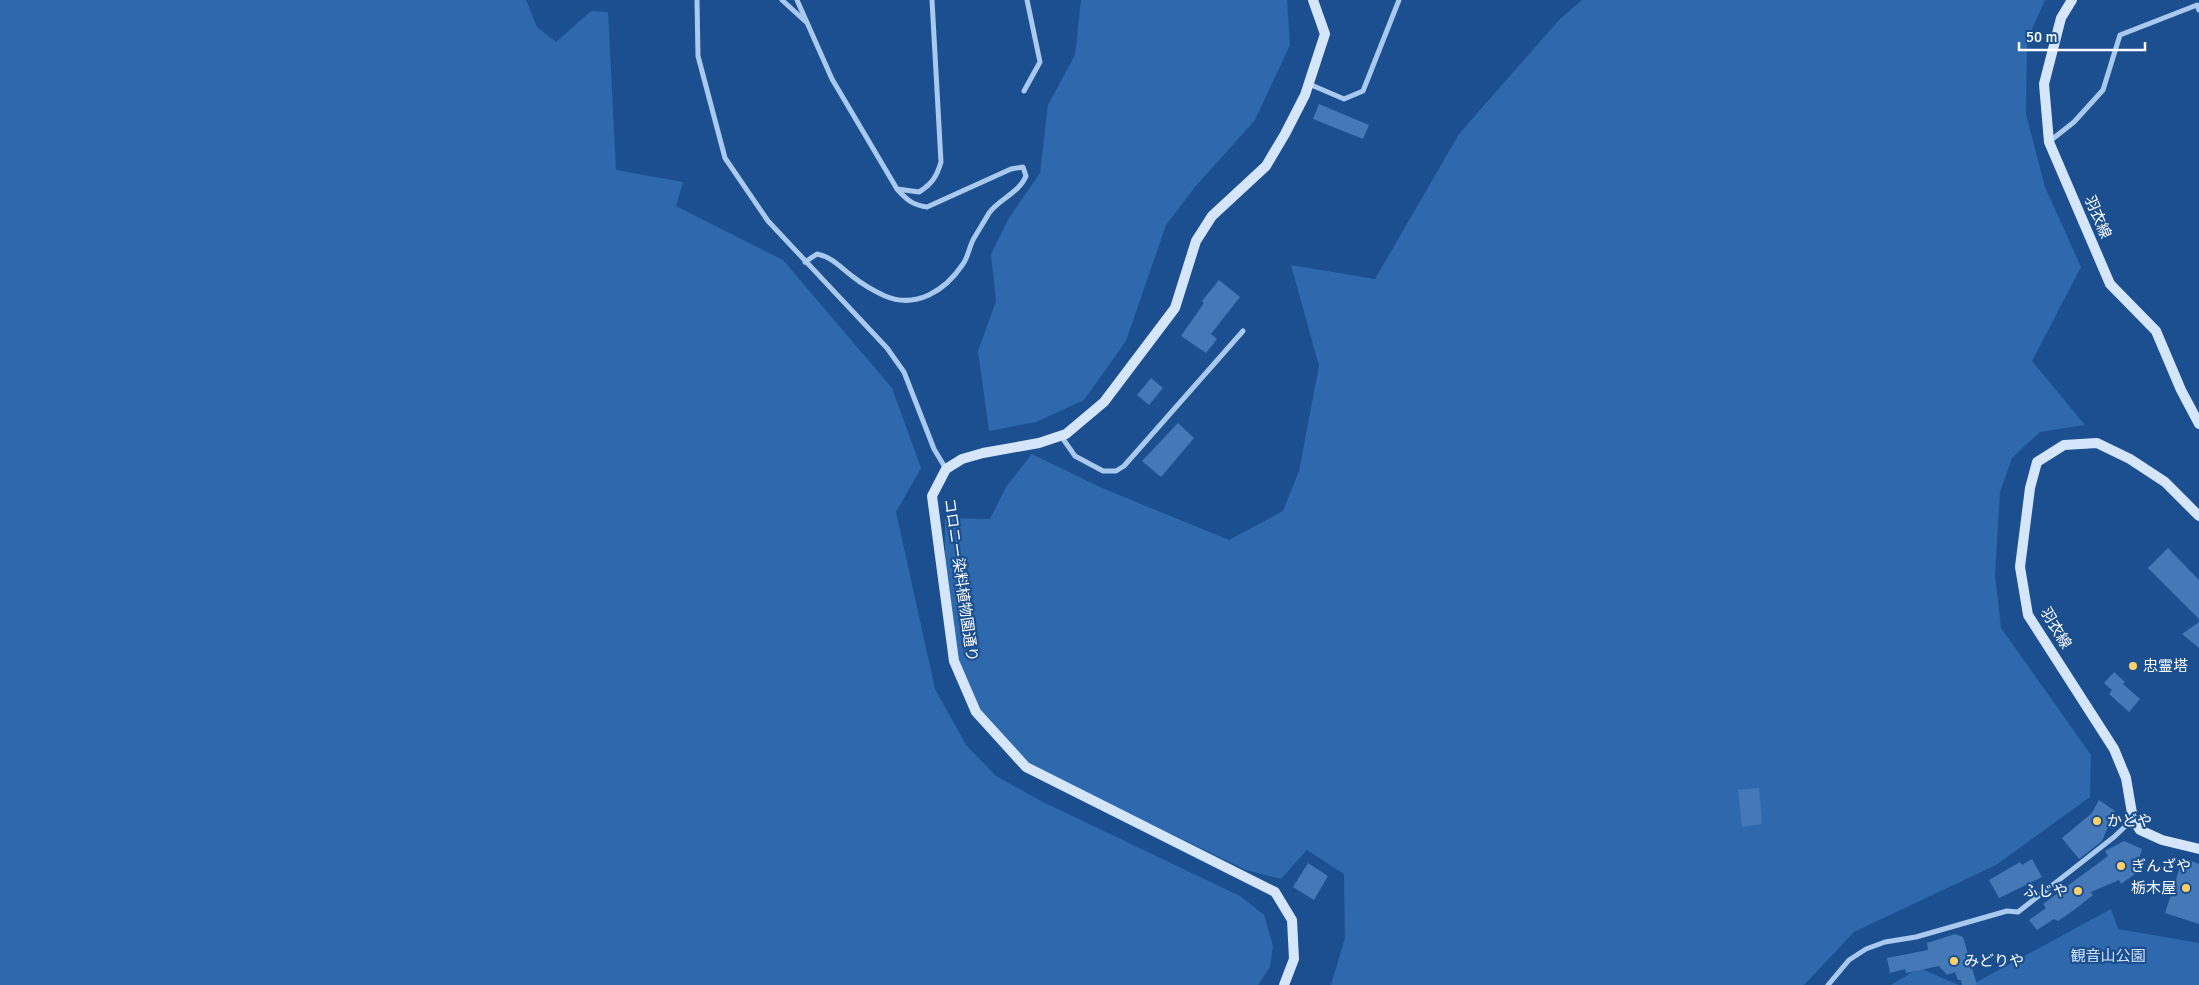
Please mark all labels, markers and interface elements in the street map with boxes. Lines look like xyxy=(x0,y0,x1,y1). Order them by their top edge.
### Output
scale bar xyxy=(2019,20,2145,52)
text: 50 m xyxy=(2026,28,2057,46)
street label: 羽衣線 xyxy=(2081,193,2115,241)
street label: コロニー染料植物園通り xyxy=(941,497,981,663)
street label: 羽衣線 xyxy=(2037,604,2075,652)
place label: 忠霊塔 xyxy=(2143,657,2188,675)
marker: 忠霊塔 xyxy=(2127,660,2139,672)
place label: かどや xyxy=(2107,812,2152,830)
marker: かどや xyxy=(2091,815,2103,827)
place label: ぎんざや xyxy=(2131,857,2191,875)
marker: ぎんざや xyxy=(2115,860,2127,872)
place label: 栃木屋 xyxy=(2131,879,2176,897)
place label: ふじや xyxy=(2023,882,2068,900)
marker: 栃木屋 xyxy=(2180,882,2192,894)
marker: ふじや xyxy=(2072,885,2084,897)
park label: 観音山公園 xyxy=(2070,947,2146,965)
place label: みどりや xyxy=(1964,952,2024,970)
marker: みどりや xyxy=(1948,955,1960,967)

